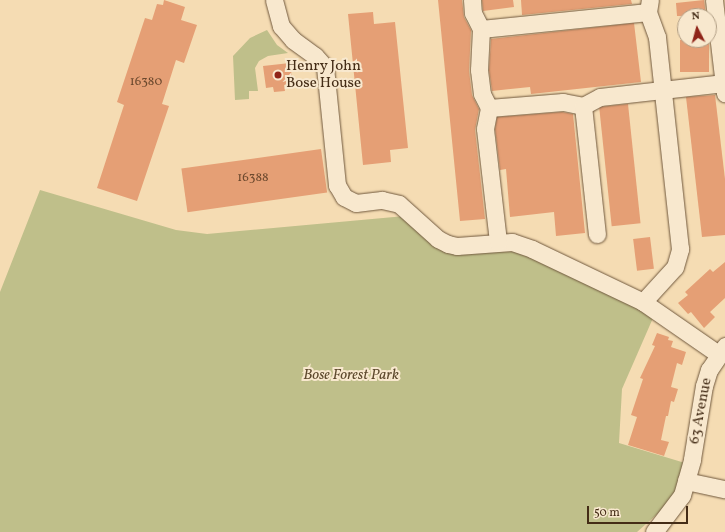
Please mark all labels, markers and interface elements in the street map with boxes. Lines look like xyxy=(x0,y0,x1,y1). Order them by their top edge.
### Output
north arrow xyxy=(677,8,717,48)
text: N xyxy=(691,9,701,24)
place label: Henry John Bose House xyxy=(286,57,361,92)
marker: Henry John Bose House xyxy=(273,70,283,80)
house number: 16380 xyxy=(130,74,162,90)
house number: 16388 xyxy=(237,170,269,186)
park label: Bose Forest Park xyxy=(303,367,399,385)
street label: 63 Avenue xyxy=(686,376,716,446)
scale bar xyxy=(589,498,690,524)
text: 50 m xyxy=(594,505,620,521)

